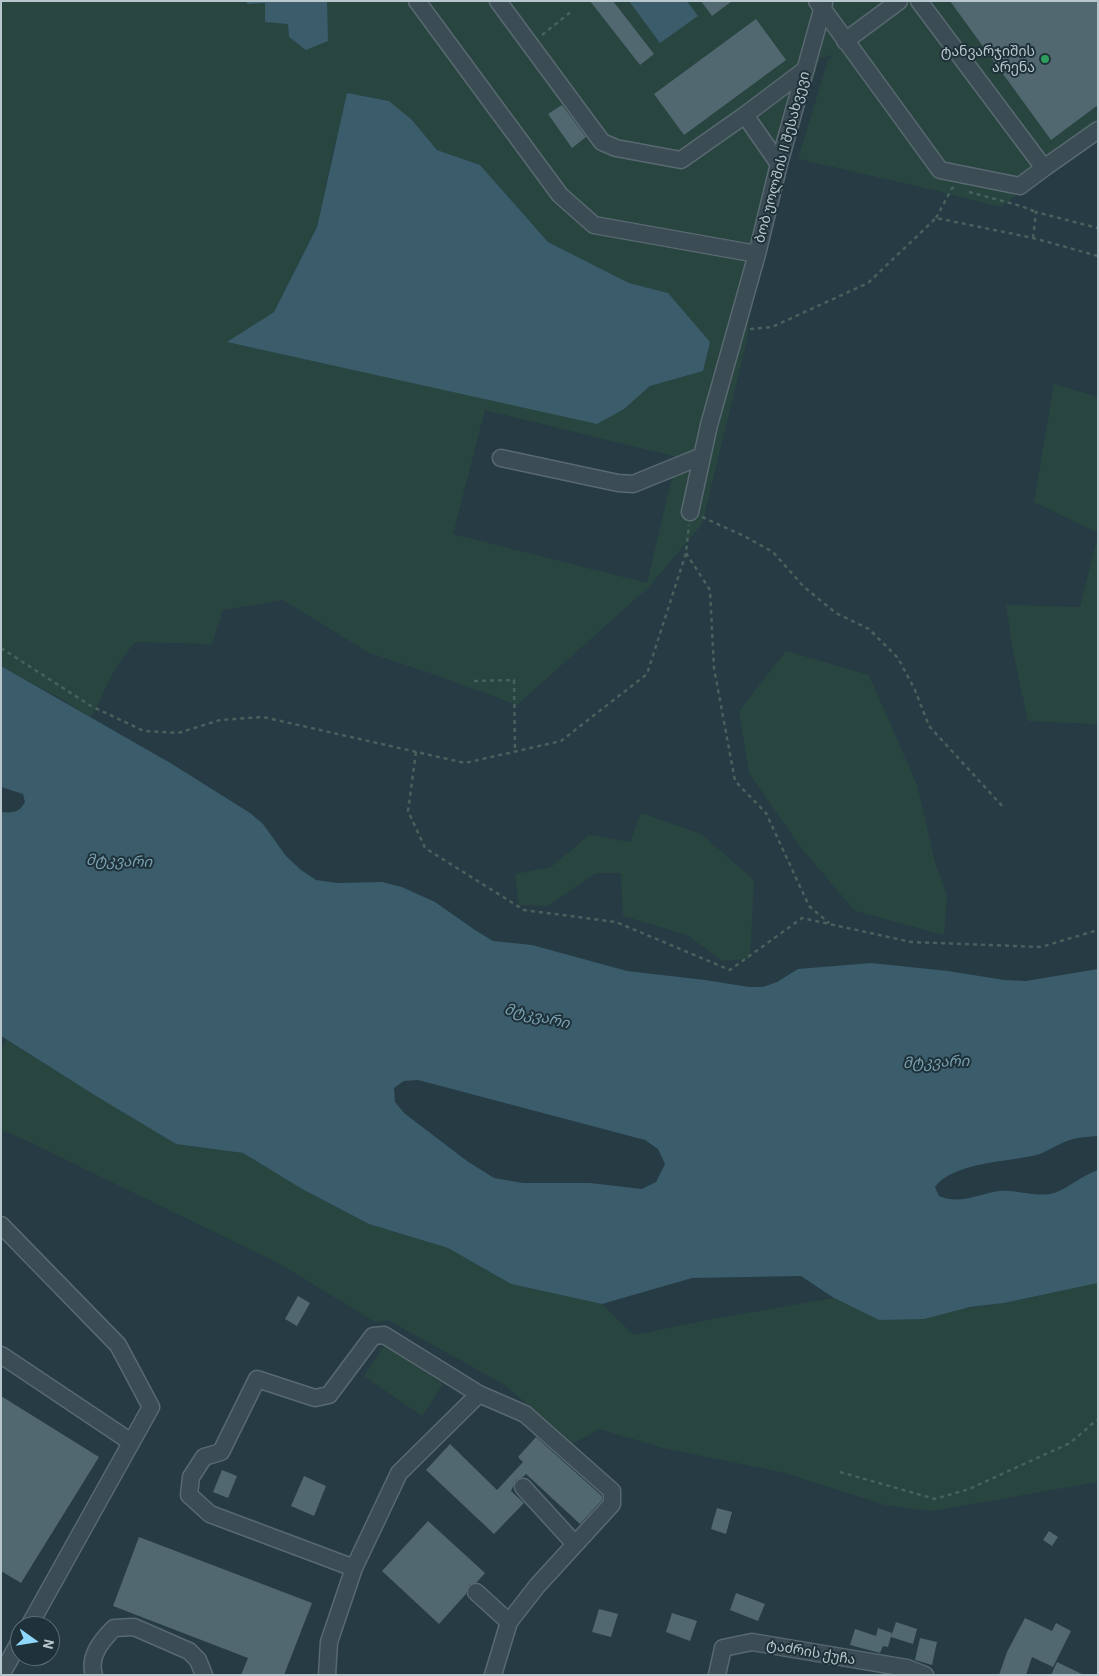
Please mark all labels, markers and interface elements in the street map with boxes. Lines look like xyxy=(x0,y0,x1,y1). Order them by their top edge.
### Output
place label: ტანვარჯიშის არენა xyxy=(941,43,1035,75)
marker: ტანვარჯიშის არენა xyxy=(1039,53,1051,65)
street label: ბობ უოლშის II შესახვევი xyxy=(751,69,813,245)
water label: მტკვარი xyxy=(86,851,152,871)
water label: მტკვარი xyxy=(503,1000,571,1032)
water label: მტკვარი xyxy=(903,1052,969,1072)
north arrow xyxy=(10,1616,60,1666)
street label: ტაძრის ქუჩა xyxy=(765,1636,857,1668)
text: N xyxy=(40,1638,58,1651)

